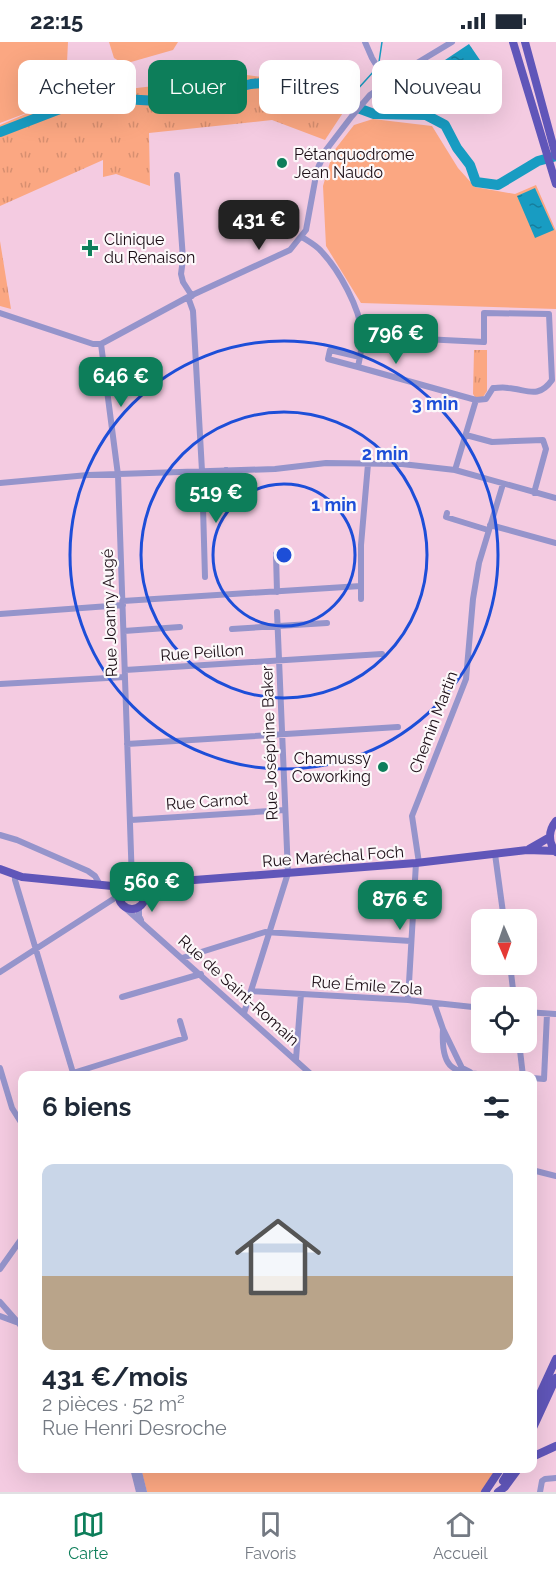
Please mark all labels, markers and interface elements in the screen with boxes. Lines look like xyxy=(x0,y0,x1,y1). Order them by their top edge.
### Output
text: 22:15 xyxy=(30,8,83,34)
chip: Acheter xyxy=(18,60,136,114)
chip: Louer xyxy=(148,60,247,114)
chip: Filtres xyxy=(259,60,360,114)
chip: Nouveau xyxy=(372,60,502,114)
place label: Pétanquodrome Jean Naudo xyxy=(294,145,414,182)
marker: Pétanquodrome Jean Naudo xyxy=(275,156,289,170)
pin: 431 € xyxy=(217,200,301,251)
text: 431 € xyxy=(232,207,286,231)
place label: Clinique du Renaison xyxy=(104,230,195,267)
marker: Clinique du Renaison xyxy=(81,239,99,257)
pin: 796 € xyxy=(354,314,438,365)
text: 796 € xyxy=(368,321,424,345)
pin: 646 € xyxy=(79,357,163,408)
text: 646 € xyxy=(93,364,149,388)
text: 3 min xyxy=(412,393,458,414)
text: 2 min xyxy=(362,443,408,464)
pin: 519 € xyxy=(174,473,258,524)
text: 519 € xyxy=(189,480,243,504)
text: 1 min xyxy=(311,494,357,515)
centre of rings xyxy=(274,545,294,565)
street label: Rue Joanny Augé xyxy=(98,548,121,677)
street label: Rue Peillon xyxy=(160,640,244,665)
street label: Rue Joséphine Baker xyxy=(257,665,282,821)
street label: Chemin Martin xyxy=(405,668,462,776)
place label: Chamussy Coworking xyxy=(292,749,371,786)
marker: Chamussy Coworking xyxy=(376,760,390,774)
street label: Rue Carnot xyxy=(165,789,250,814)
street label: Rue Maréchal Foch xyxy=(262,842,405,871)
pin: 560 € xyxy=(110,862,194,913)
text: 560 € xyxy=(124,869,180,893)
pin: 876 € xyxy=(358,880,442,931)
text: 876 € xyxy=(372,887,428,911)
north arrow xyxy=(471,909,537,975)
map controls xyxy=(471,909,537,1053)
street label: Rue de Saint-Romain xyxy=(174,931,303,1050)
street label: Rue Émile Zola xyxy=(311,971,423,999)
button: locate xyxy=(471,987,537,1053)
icon: filters xyxy=(480,1091,513,1124)
text: 6 biens xyxy=(42,1092,131,1122)
icon: home xyxy=(224,1203,332,1311)
text: 431 €/mois xyxy=(42,1362,188,1392)
text: 2 pièces · 52 m² xyxy=(42,1392,185,1416)
text: Rue Henri Desroche xyxy=(42,1416,227,1440)
tab: Carte xyxy=(68,1508,108,1563)
tab: Favoris xyxy=(245,1508,296,1563)
tab: Accueil xyxy=(433,1508,488,1563)

